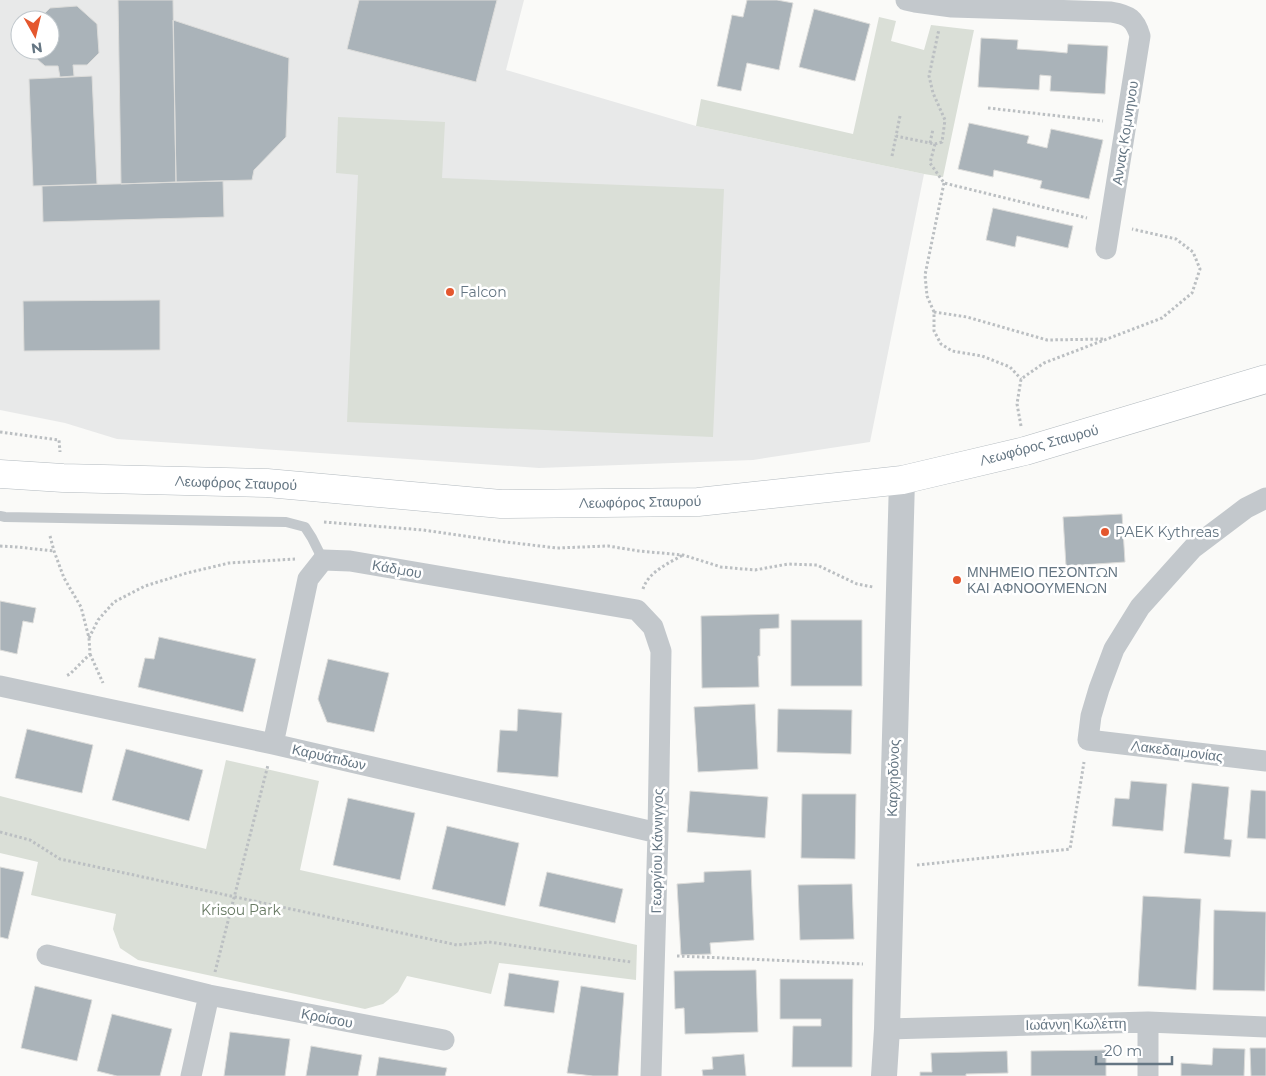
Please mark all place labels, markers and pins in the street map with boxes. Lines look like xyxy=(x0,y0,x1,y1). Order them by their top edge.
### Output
place label: Falcon xyxy=(460,283,507,301)
marker: Falcon xyxy=(444,286,456,298)
place label: PAEK Kythreas xyxy=(1115,523,1219,541)
marker: PAEK Kythreas xyxy=(1099,526,1111,538)
place label: ΜΝΗΜΕΙΟ ΠΕΣΟΝΤΩΝ ΚΑΙ ΑΦΝΟΟΥΜΕΝΩΝ xyxy=(967,563,1118,597)
marker: ΜΝΗΜΕΙΟ ΠΕΣΟΝΤΩΝ ΚΑΙ ΑΦΝΟΟΥΜΕΝΩΝ xyxy=(951,574,963,586)

